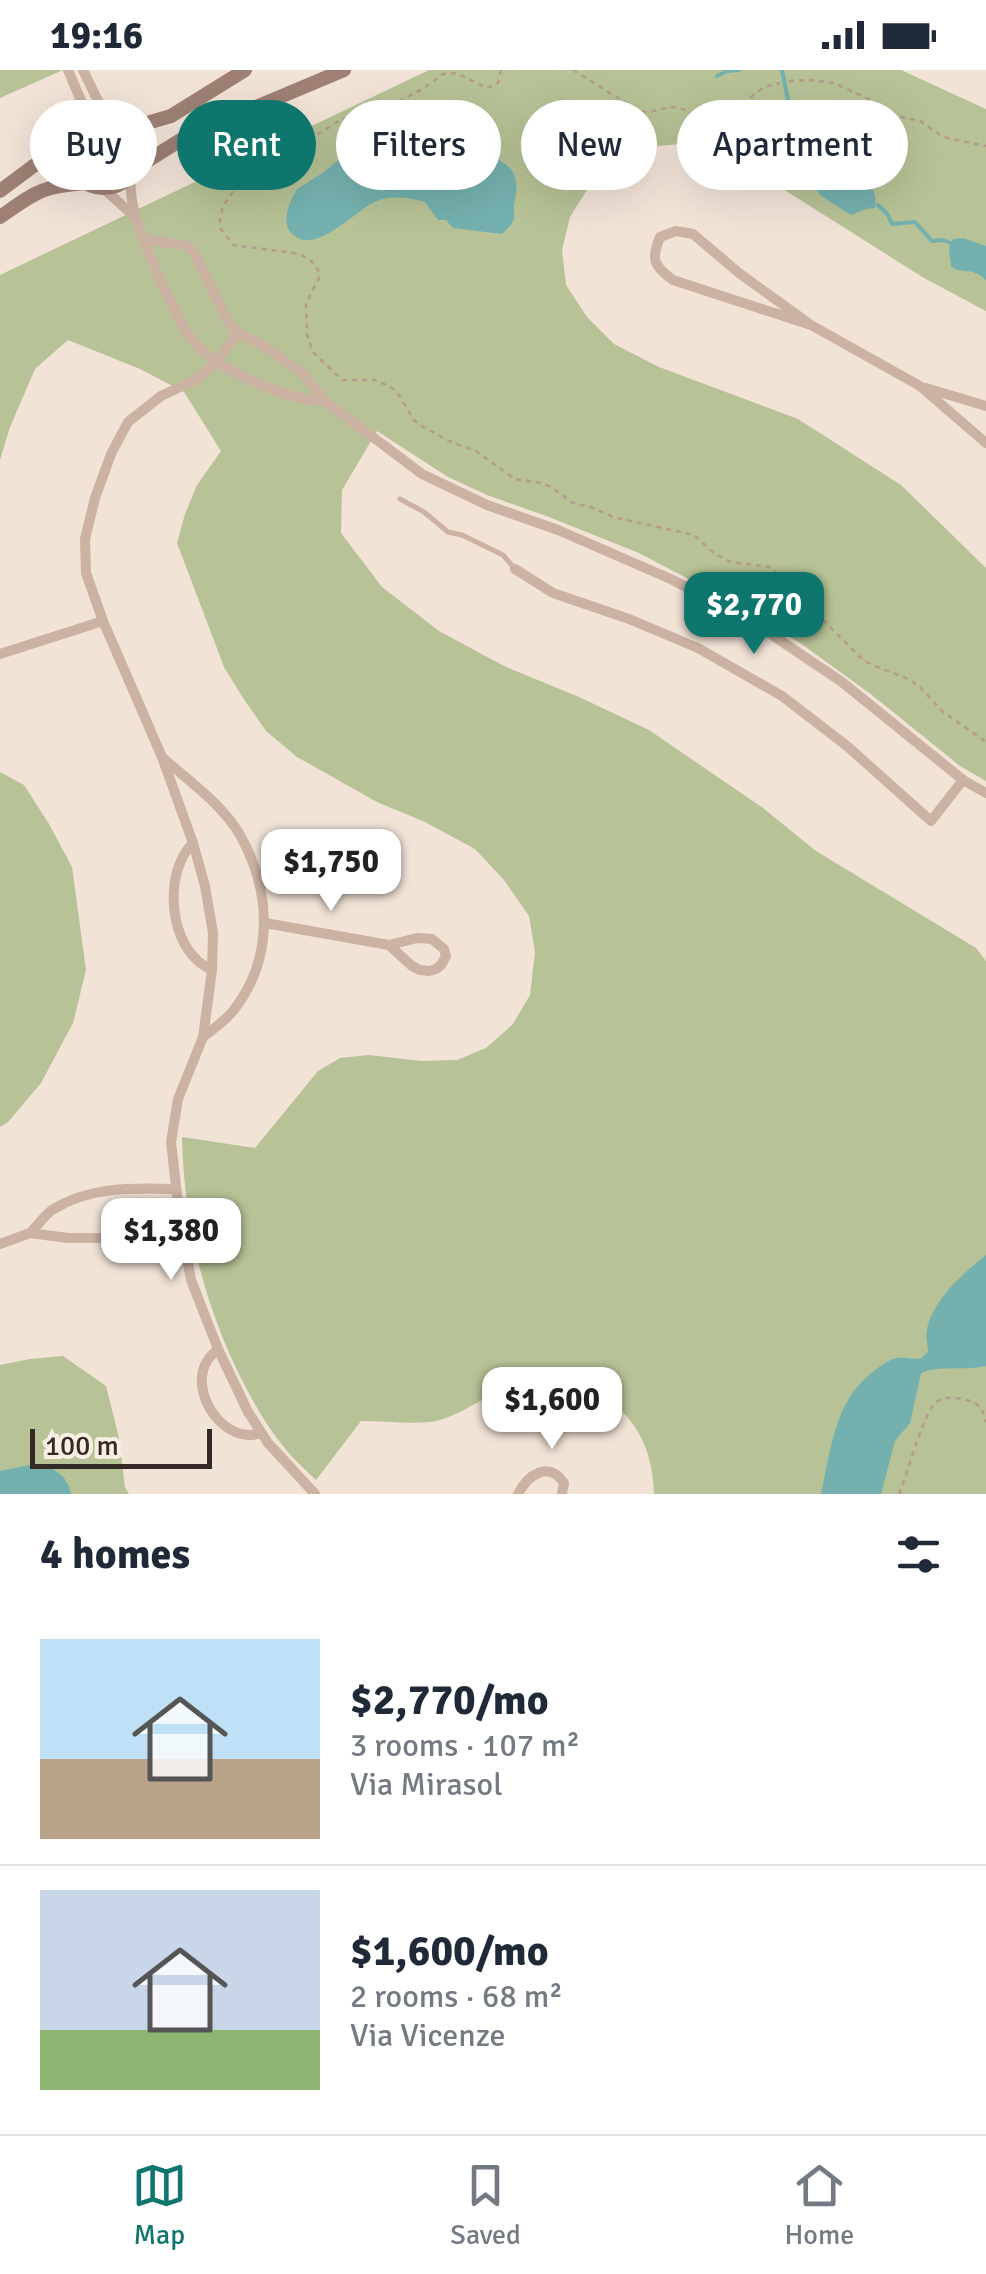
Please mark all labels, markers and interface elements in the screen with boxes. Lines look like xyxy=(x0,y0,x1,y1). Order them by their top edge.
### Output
text: 19:16 xyxy=(50,12,143,59)
chip: Buy xyxy=(30,100,157,190)
chip: Rent xyxy=(177,100,316,190)
chip: Filters xyxy=(336,100,501,190)
chip: New xyxy=(521,100,657,190)
chip: Apartment xyxy=(677,100,908,190)
pin: $2,770 xyxy=(673,572,835,657)
text: $2,770 xyxy=(706,585,802,624)
pin: $1,750 xyxy=(250,829,412,914)
text: $1,750 xyxy=(283,842,379,881)
pin: $1,380 xyxy=(90,1198,252,1283)
text: $1,380 xyxy=(123,1211,219,1250)
pin: $1,600 xyxy=(471,1367,633,1452)
text: $1,600 xyxy=(504,1380,600,1419)
scale bar xyxy=(30,1424,212,1468)
text: 100 m xyxy=(45,1429,119,1463)
icon: filters xyxy=(891,1527,946,1582)
text: 4 homes xyxy=(40,1529,190,1580)
text: $2,770/mo xyxy=(350,1675,549,1726)
icon: home xyxy=(120,1679,240,1799)
text: 3 rooms · 107 m² xyxy=(350,1726,580,1765)
text: Via Mirasol xyxy=(350,1765,503,1804)
text: $1,600/mo xyxy=(350,1926,549,1977)
icon: home xyxy=(120,1930,240,2050)
text: 2 rooms · 68 m² xyxy=(350,1977,563,2016)
text: Via Vicenze xyxy=(350,2016,506,2055)
tab: Map xyxy=(132,2158,187,2252)
tab: Saved xyxy=(450,2158,521,2252)
tab: Home xyxy=(784,2158,854,2252)

